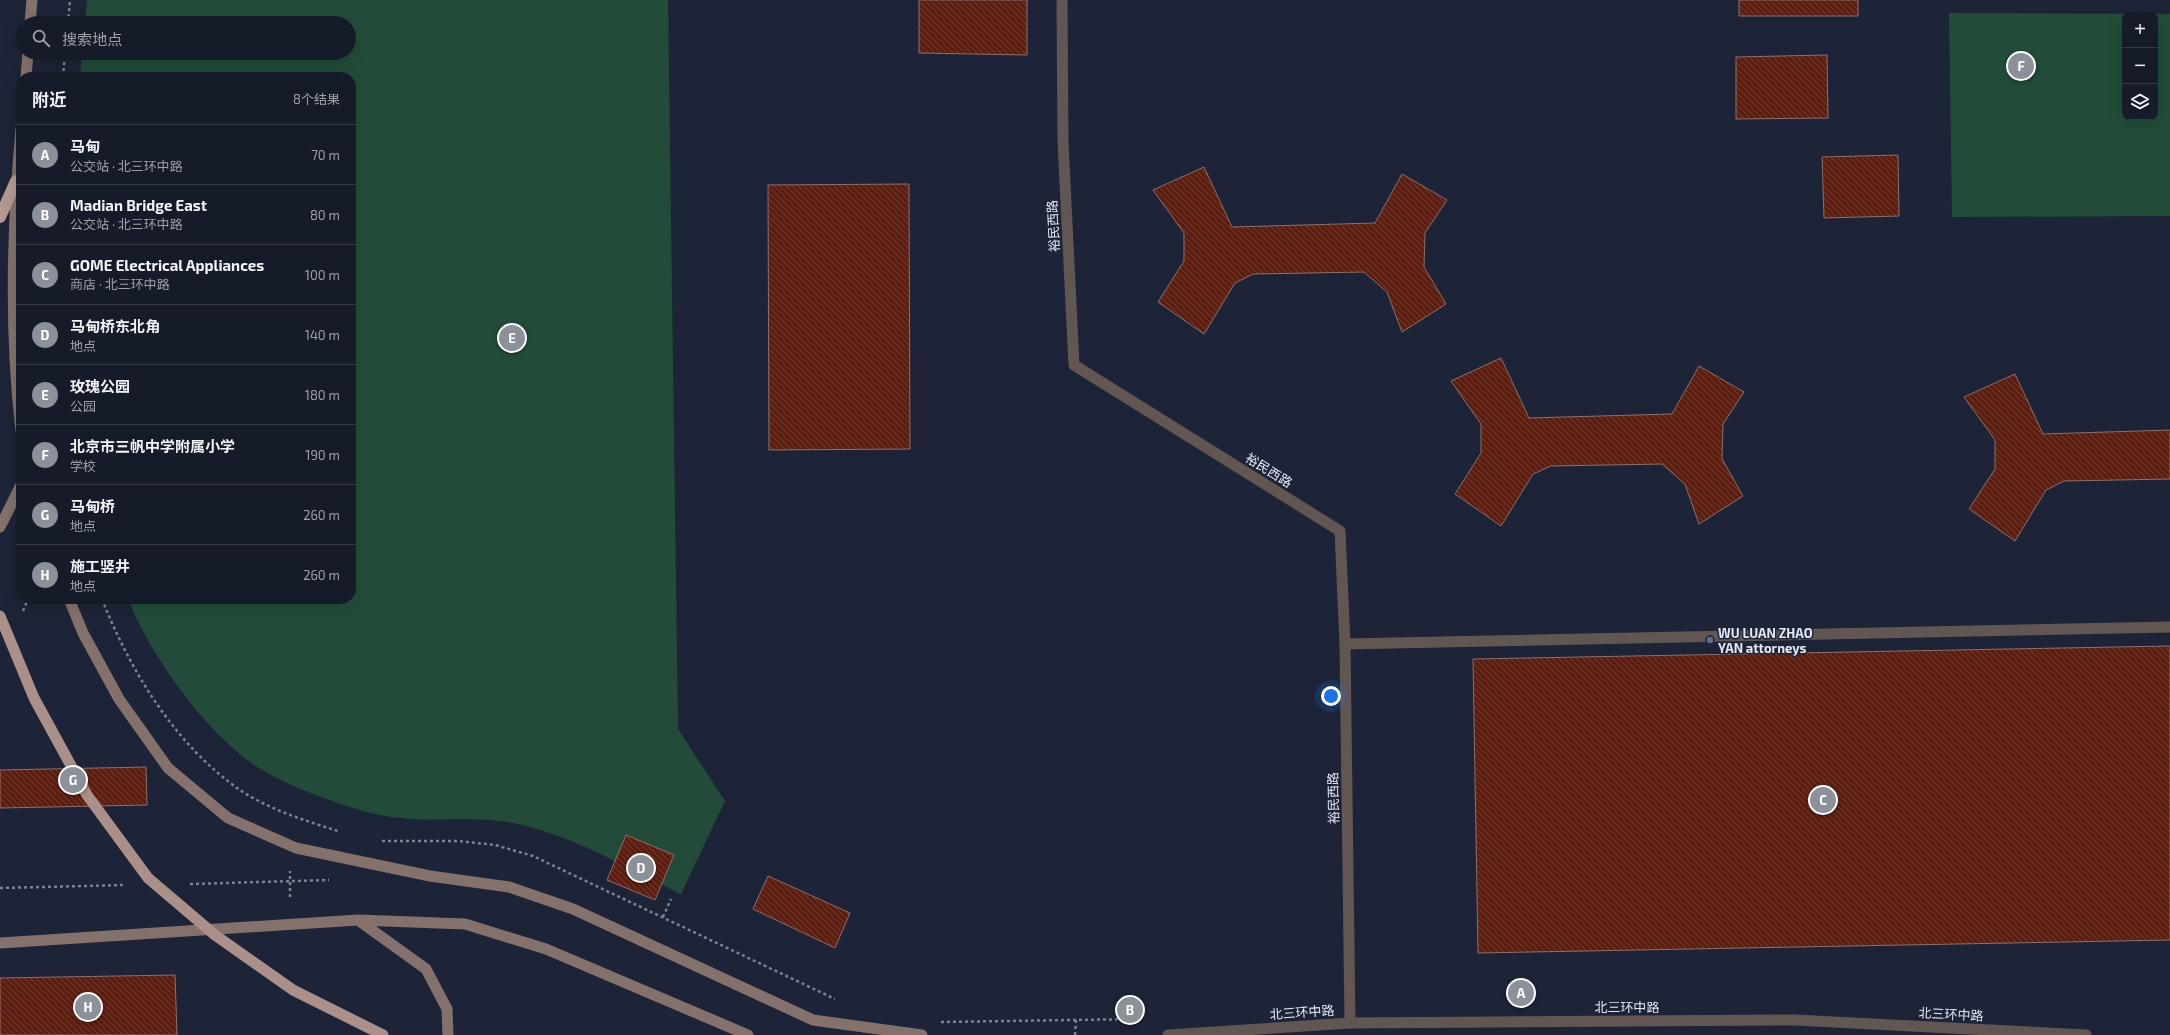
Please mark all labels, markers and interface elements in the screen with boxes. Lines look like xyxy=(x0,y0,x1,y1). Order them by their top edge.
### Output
map controls xyxy=(2122,12,2158,120)
button: + xyxy=(2122,12,2158,48)
search box xyxy=(16,16,356,60)
icon: search xyxy=(30,27,52,49)
text: 搜索地点 xyxy=(62,30,122,48)
button: − xyxy=(2122,48,2158,84)
pin: F xyxy=(2008,51,2034,81)
button: layers xyxy=(2122,84,2158,120)
text: 附近 xyxy=(32,89,66,109)
text: 8个结果 xyxy=(293,91,340,107)
text: 马甸 xyxy=(70,137,100,155)
text: A xyxy=(41,147,49,163)
text: 70 m xyxy=(311,147,340,163)
text: 公交站 · 北三环中路 xyxy=(70,158,183,174)
text: Madian Bridge East xyxy=(70,196,207,214)
street label: 裕民西路 xyxy=(1044,200,1062,252)
text: B xyxy=(41,207,49,223)
text: 80 m xyxy=(310,207,340,223)
text: 公交站 · 北三环中路 xyxy=(70,216,183,232)
text: GOME Electrical Appliances xyxy=(70,256,264,274)
text: C xyxy=(41,267,49,283)
text: 100 m xyxy=(305,267,340,283)
text: 商店 · 北三环中路 xyxy=(70,276,170,292)
text: 马甸桥东北角 xyxy=(70,317,160,335)
pin: E xyxy=(499,323,525,353)
text: D xyxy=(41,327,49,343)
text: 140 m xyxy=(305,327,340,343)
text: 地点 xyxy=(70,338,96,354)
text: 玫瑰公园 xyxy=(70,377,130,395)
text: E xyxy=(41,387,49,403)
text: 180 m xyxy=(305,387,340,403)
text: 公园 xyxy=(70,398,96,414)
text: 北京市三帆中学附属小学 xyxy=(70,437,235,455)
text: F xyxy=(41,447,49,463)
text: 190 m xyxy=(305,447,340,463)
street label: 裕民西路 xyxy=(1243,449,1295,491)
text: 学校 xyxy=(70,458,96,474)
text: 马甸桥 xyxy=(70,497,115,515)
text: G xyxy=(41,507,49,523)
text: 260 m xyxy=(303,507,340,523)
text: 地点 xyxy=(70,518,96,534)
text: 施工竖井 xyxy=(70,557,130,575)
text: H xyxy=(41,567,49,583)
text: 260 m xyxy=(303,567,340,583)
text: 地点 xyxy=(70,578,96,594)
place label: WU LUAN ZHAO YAN attorneys xyxy=(1718,625,1813,656)
marker: WU LUAN ZHAO YAN attorneys xyxy=(1705,635,1715,645)
your location xyxy=(1321,686,1341,706)
pin: G xyxy=(60,765,86,795)
street label: 裕民西路 xyxy=(1325,772,1341,824)
pin: C xyxy=(1810,785,1836,815)
pin: D xyxy=(628,853,654,883)
pin: A xyxy=(1508,978,1534,1008)
pin: H xyxy=(75,992,101,1022)
pin: B xyxy=(1117,995,1143,1025)
street label: 北三环中路 xyxy=(1594,999,1660,1015)
street label: 北三环中路 xyxy=(1269,1002,1335,1022)
street label: 北三环中路 xyxy=(1918,1004,1984,1024)

